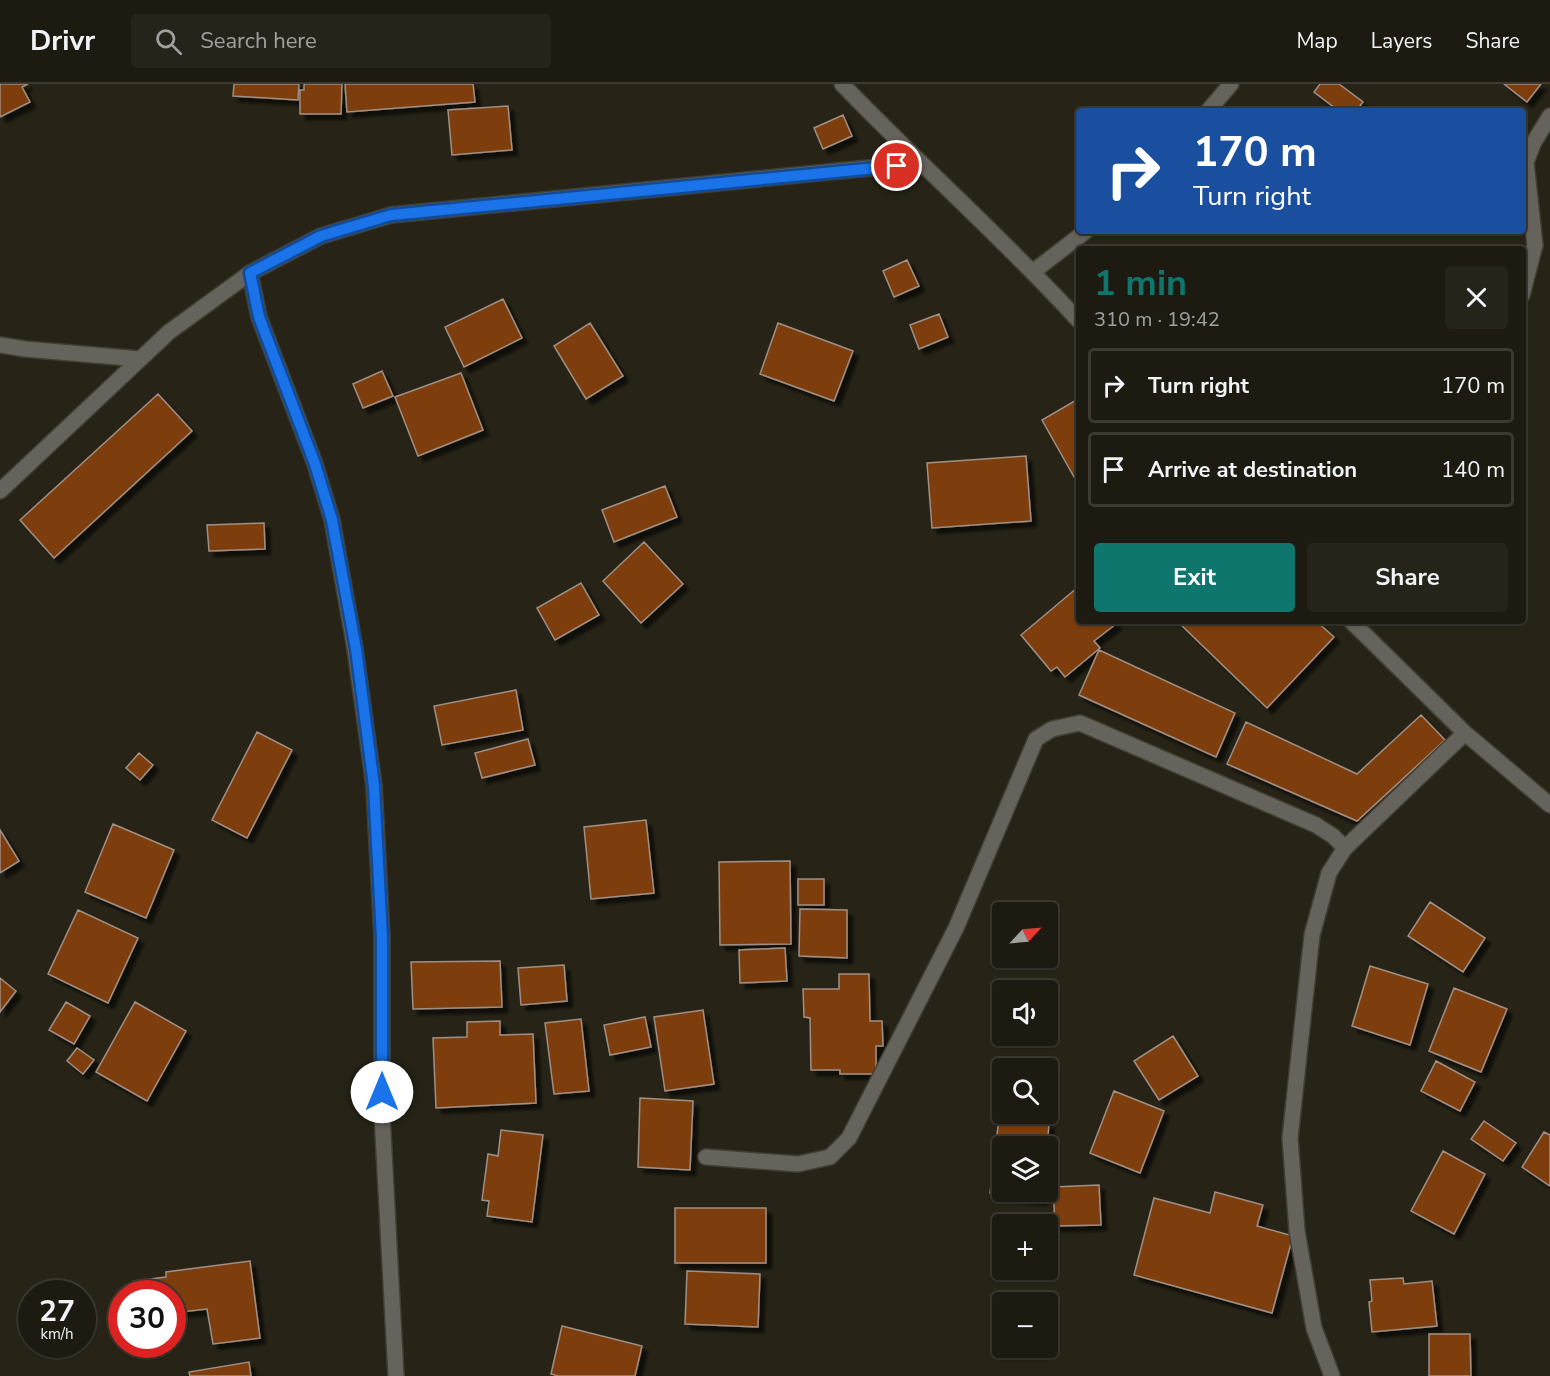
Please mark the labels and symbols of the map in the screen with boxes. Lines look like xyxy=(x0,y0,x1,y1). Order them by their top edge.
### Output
pin xyxy=(871,140,922,191)
north arrow xyxy=(992,902,1058,968)
position arrow xyxy=(350,1060,414,1124)
speed limit sign: 30 xyxy=(108,1280,186,1358)

